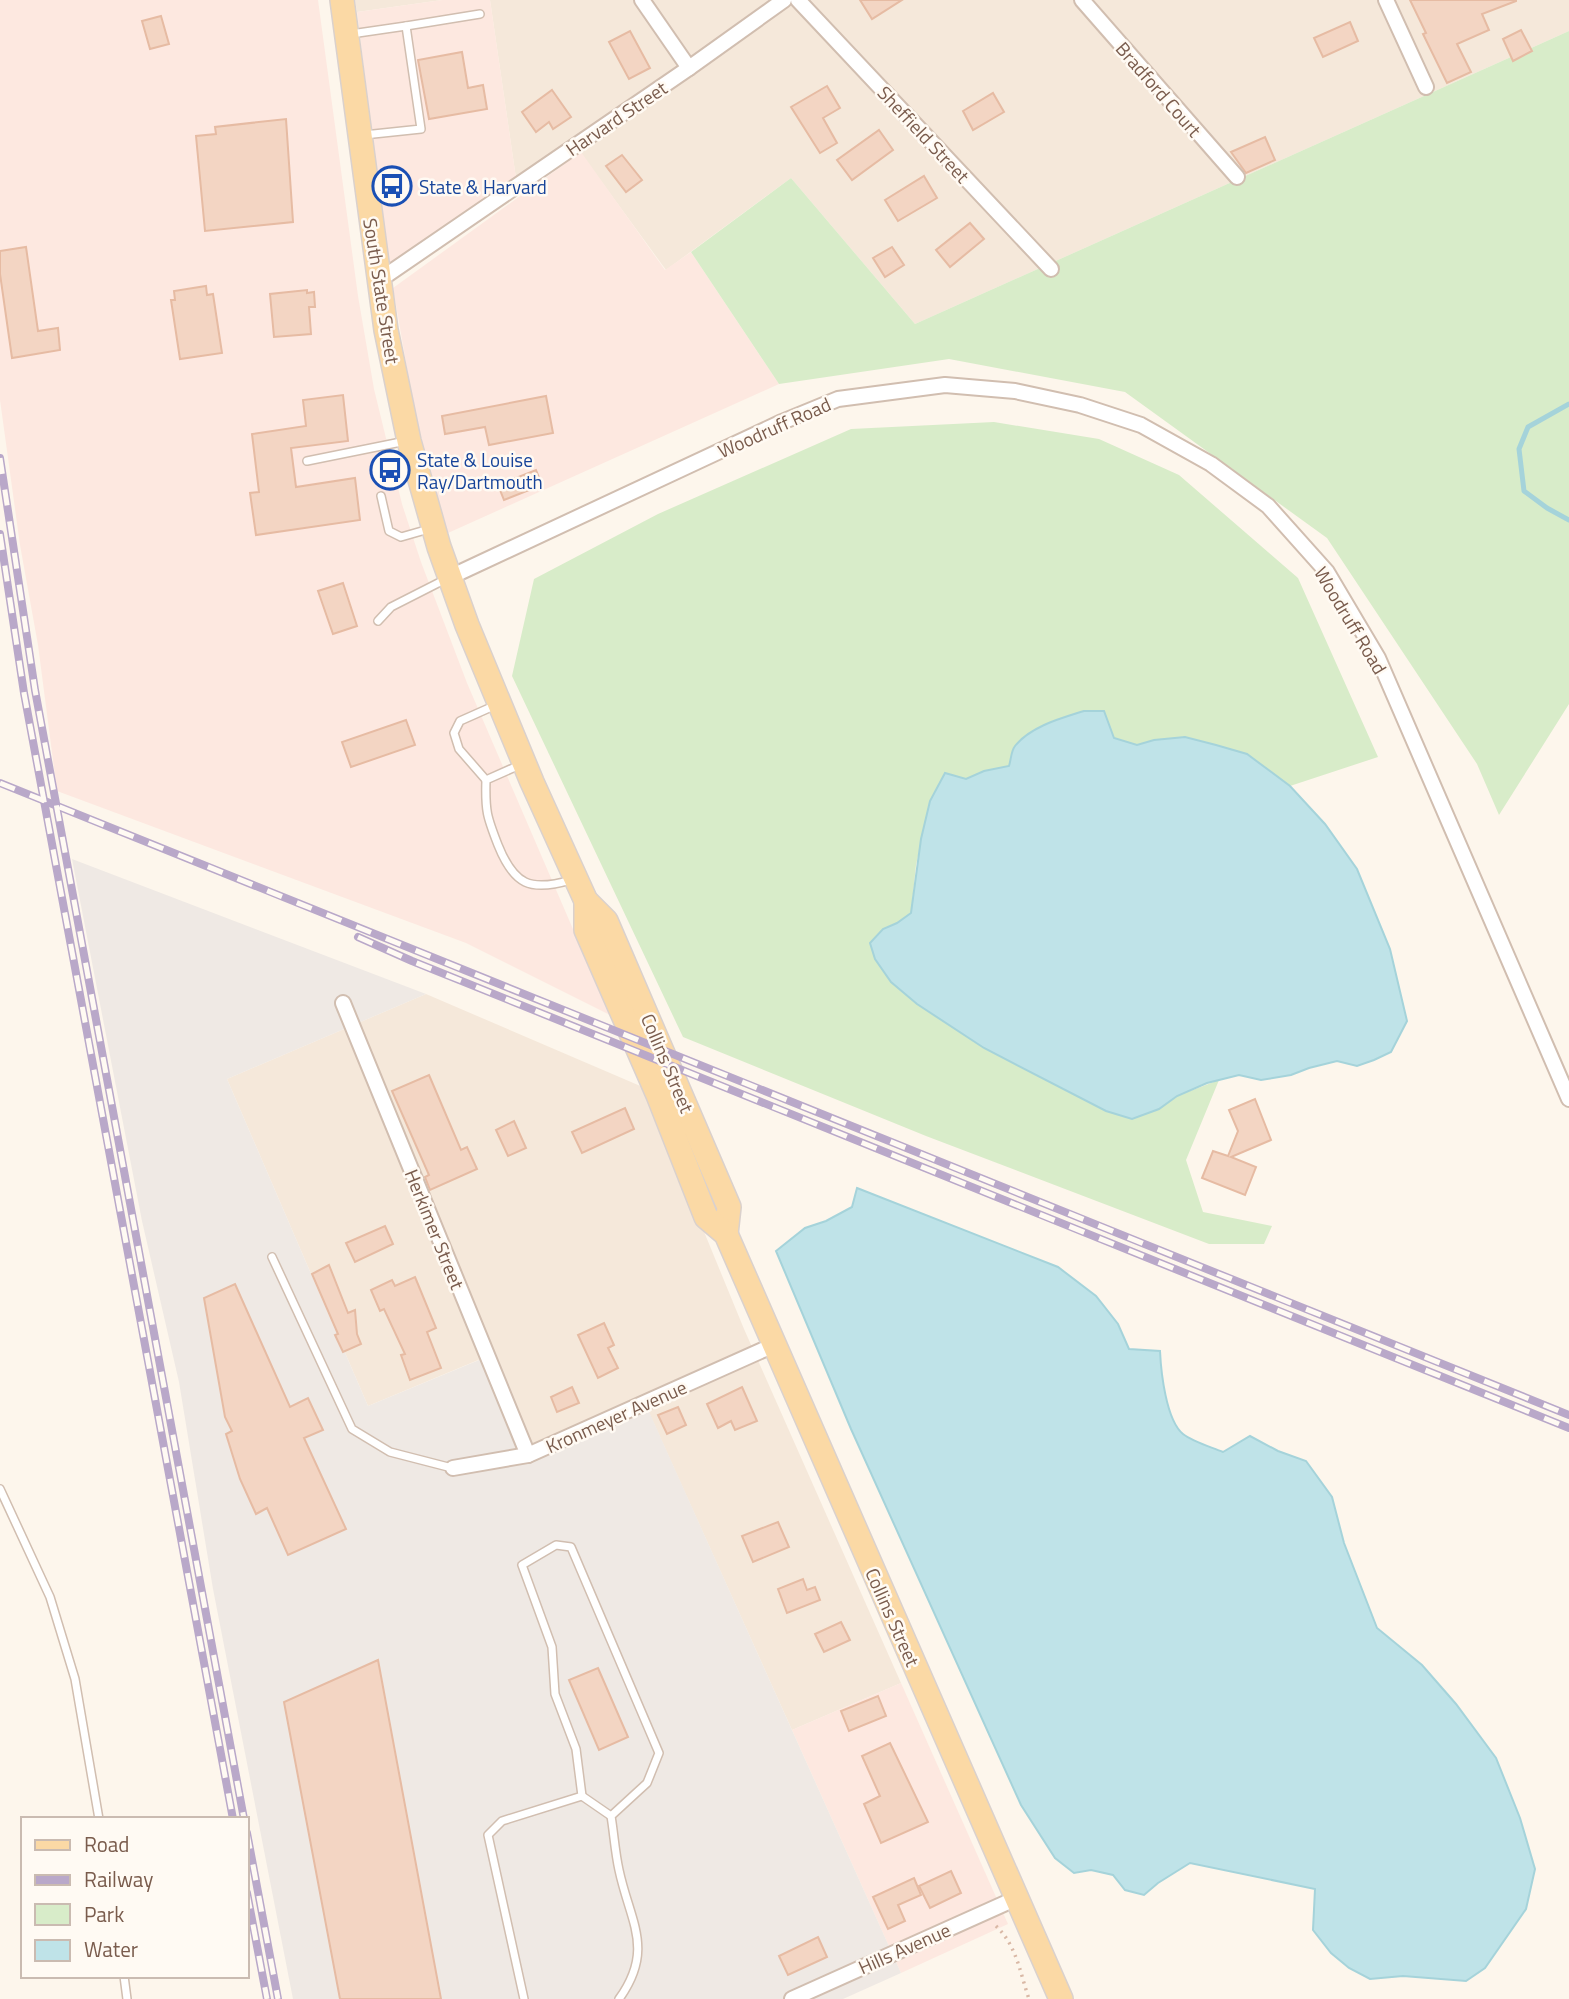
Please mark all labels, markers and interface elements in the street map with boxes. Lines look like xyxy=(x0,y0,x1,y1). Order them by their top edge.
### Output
street label: Bradford Court xyxy=(1109,35,1209,143)
street label: Harvard Street xyxy=(559,73,673,163)
street label: Sheffield Street xyxy=(871,79,977,189)
bus stop icon: State & Harvard xyxy=(371,165,413,207)
place label: State & Harvard xyxy=(419,172,547,201)
street label: South State Street xyxy=(356,216,408,366)
street label: Woodruff Road xyxy=(713,389,835,465)
place label: State & Louise Ray/Dartmouth xyxy=(417,445,543,496)
bus stop icon: State & Louise Ray/Dartmouth xyxy=(369,449,411,491)
street label: Woodruff Road xyxy=(1307,561,1395,679)
street label: Collins Street xyxy=(634,1009,702,1117)
street label: Herkimer Street xyxy=(398,1165,472,1294)
street label: Kronmeyer Avenue xyxy=(541,1372,691,1460)
street label: Collins Street xyxy=(858,1563,928,1671)
legend xyxy=(21,1817,248,1978)
text: Road xyxy=(84,1828,129,1860)
text: Railway xyxy=(84,1863,153,1895)
text: Park xyxy=(84,1898,124,1930)
street label: Hills Avenue xyxy=(853,1915,955,1981)
text: Water xyxy=(84,1933,138,1965)

